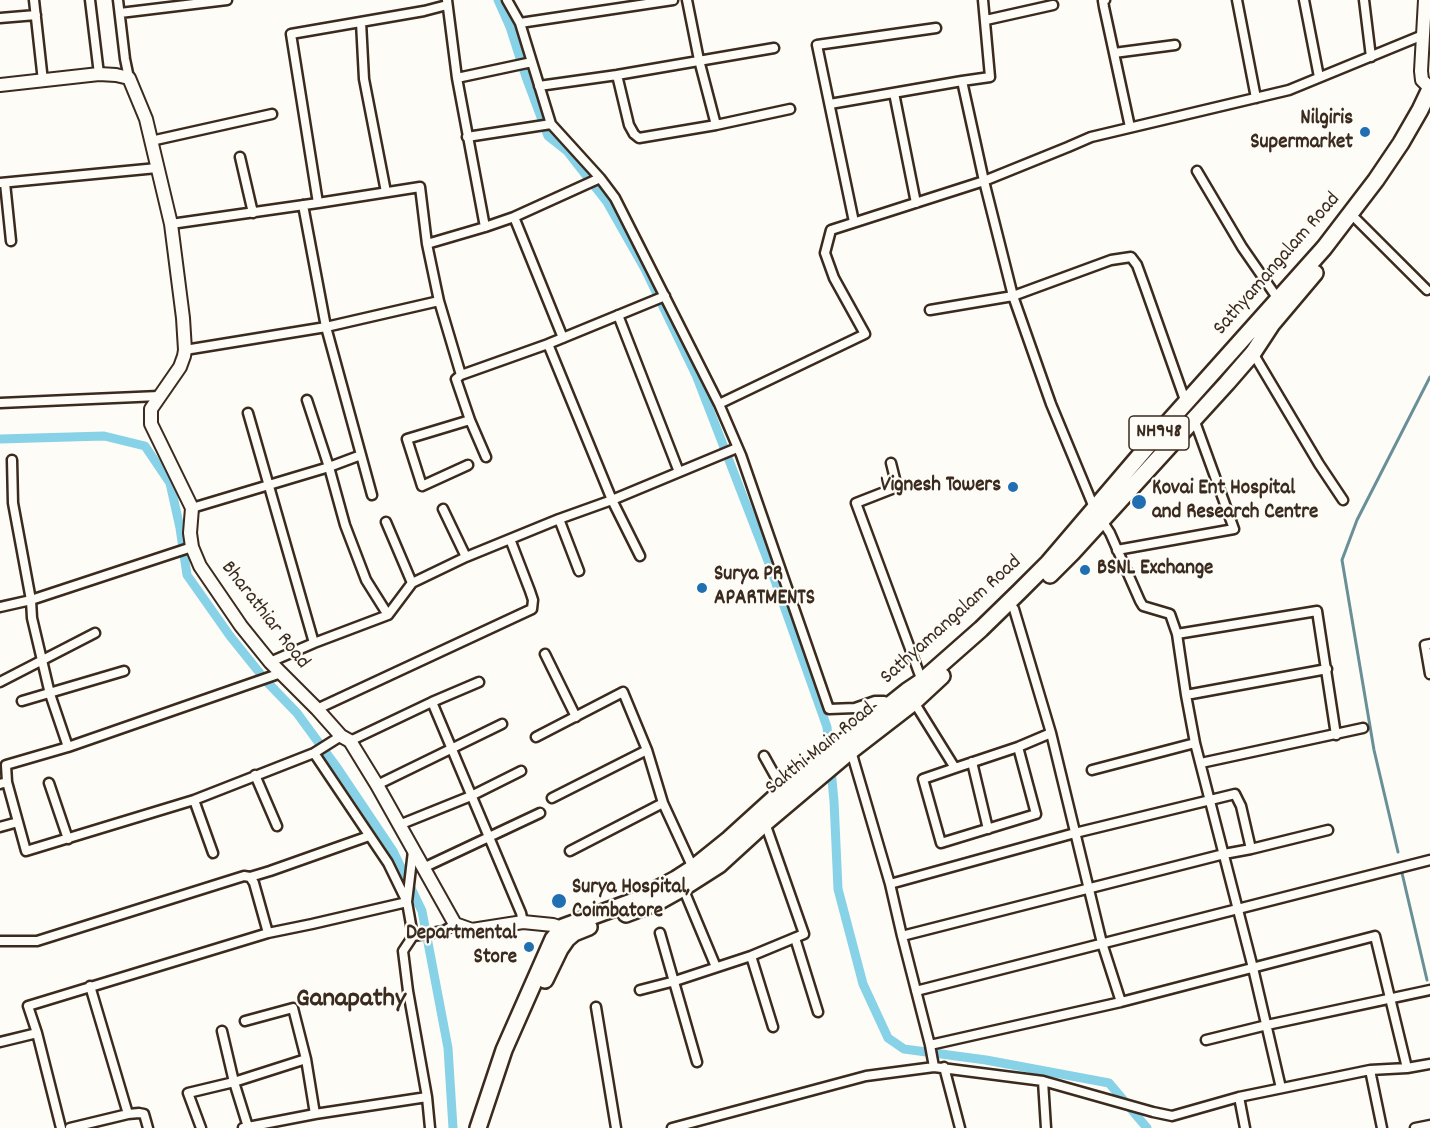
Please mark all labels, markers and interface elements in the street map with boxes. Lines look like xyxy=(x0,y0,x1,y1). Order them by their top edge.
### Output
place label: Nilgiris Supermarket xyxy=(1250,107,1353,157)
marker: Nilgiris Supermarket xyxy=(1358,125,1372,139)
street label: Sathyamangalam Road xyxy=(1209,188,1347,342)
road number: NH948 xyxy=(1129,416,1189,450)
place label: Vignesh Towers xyxy=(880,474,1001,500)
place label: Kovai Ent Hospital and Research Centre xyxy=(1152,477,1318,527)
marker: Vignesh Towers xyxy=(1006,480,1020,494)
marker: Kovai Ent Hospital and Research Centre xyxy=(1130,493,1148,511)
street label: Sathyamangalam Road xyxy=(876,551,1028,691)
street label: Bharathiar Road xyxy=(214,557,314,675)
place label: BSNL Exchange xyxy=(1097,557,1213,583)
place label: Surya PR APARTMENTS xyxy=(714,563,815,613)
marker: BSNL Exchange xyxy=(1078,563,1092,577)
marker: Surya PR APARTMENTS xyxy=(695,581,709,595)
street label: Sakthi Main Road xyxy=(761,698,881,802)
place label: Surya Hospital, Coimbatore xyxy=(572,876,690,926)
marker: Surya Hospital, Coimbatore xyxy=(550,892,568,910)
place label: Departmental Store xyxy=(406,922,517,972)
marker: Departmental Store xyxy=(522,940,536,954)
district label: Ganapathy xyxy=(296,985,406,1017)

